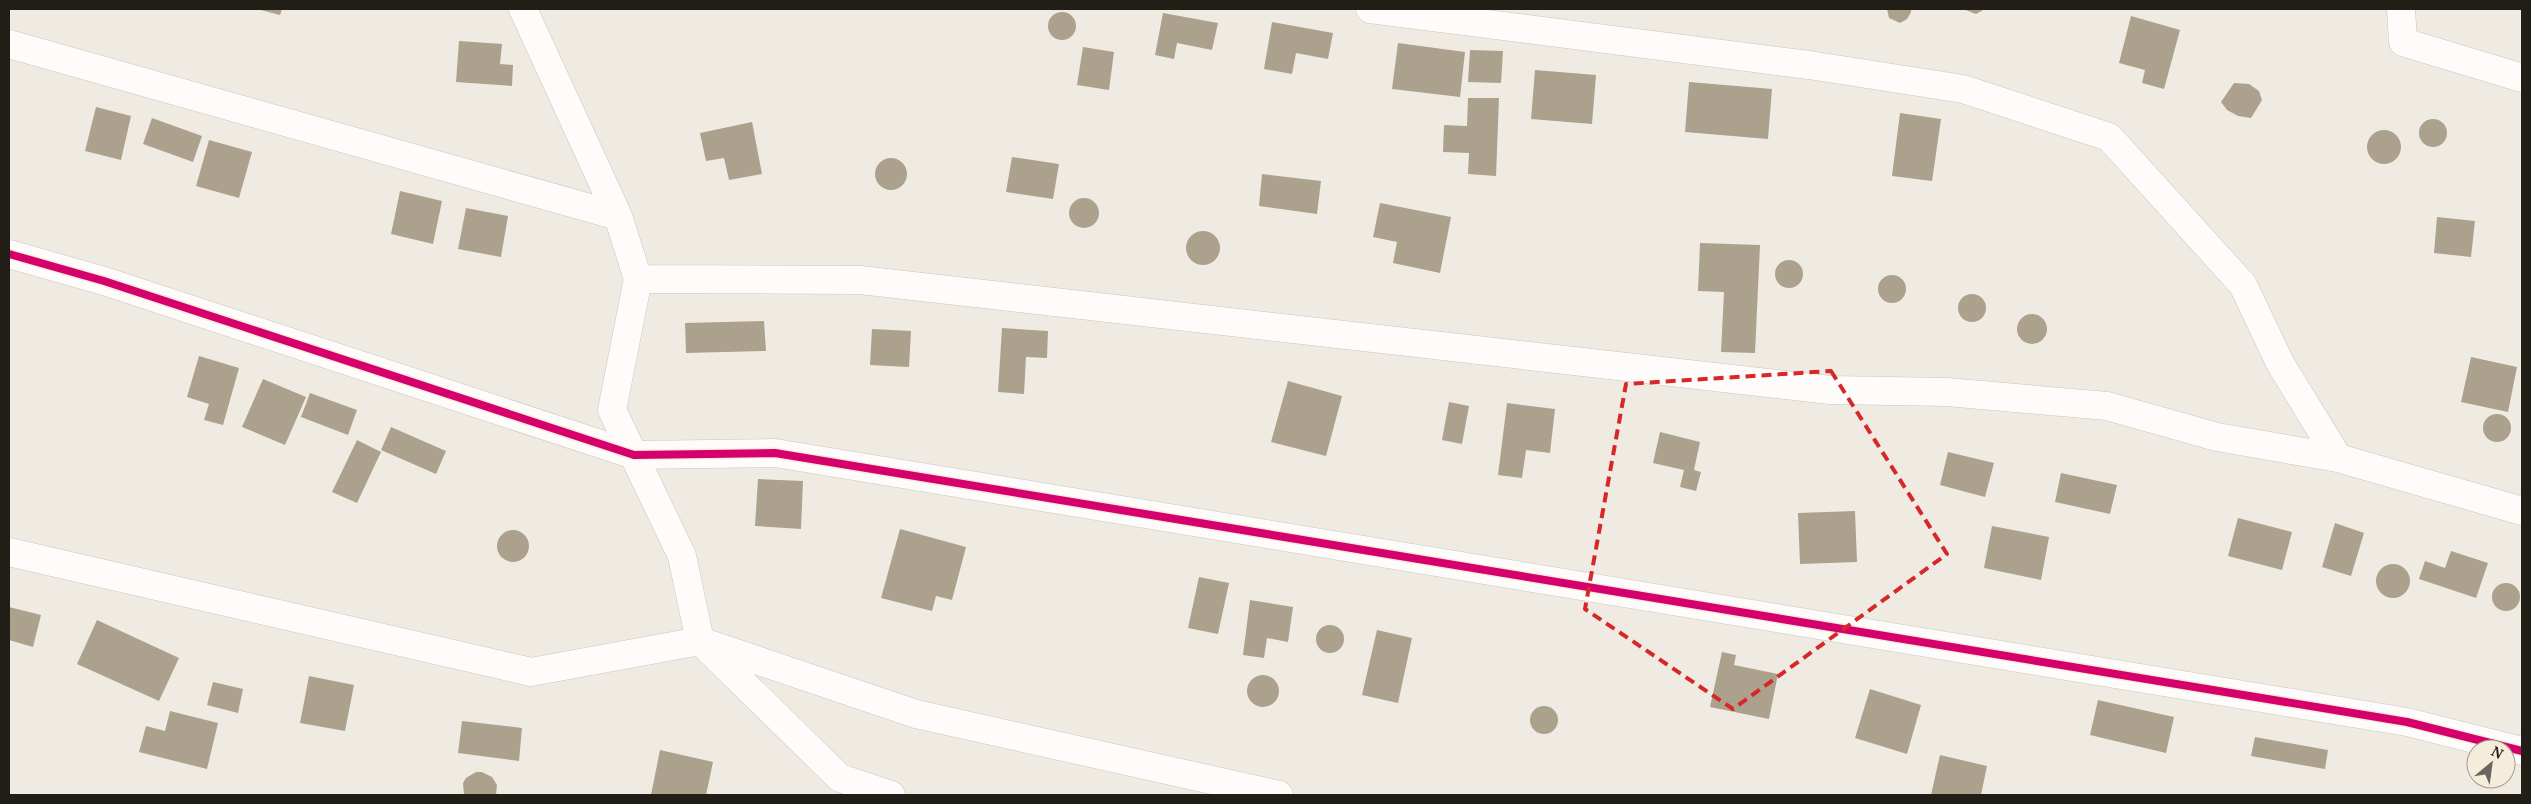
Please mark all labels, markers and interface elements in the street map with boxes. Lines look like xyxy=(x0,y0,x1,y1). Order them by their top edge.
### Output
north arrow xyxy=(2466,739,2516,789)
text: N xyxy=(2488,741,2507,763)

